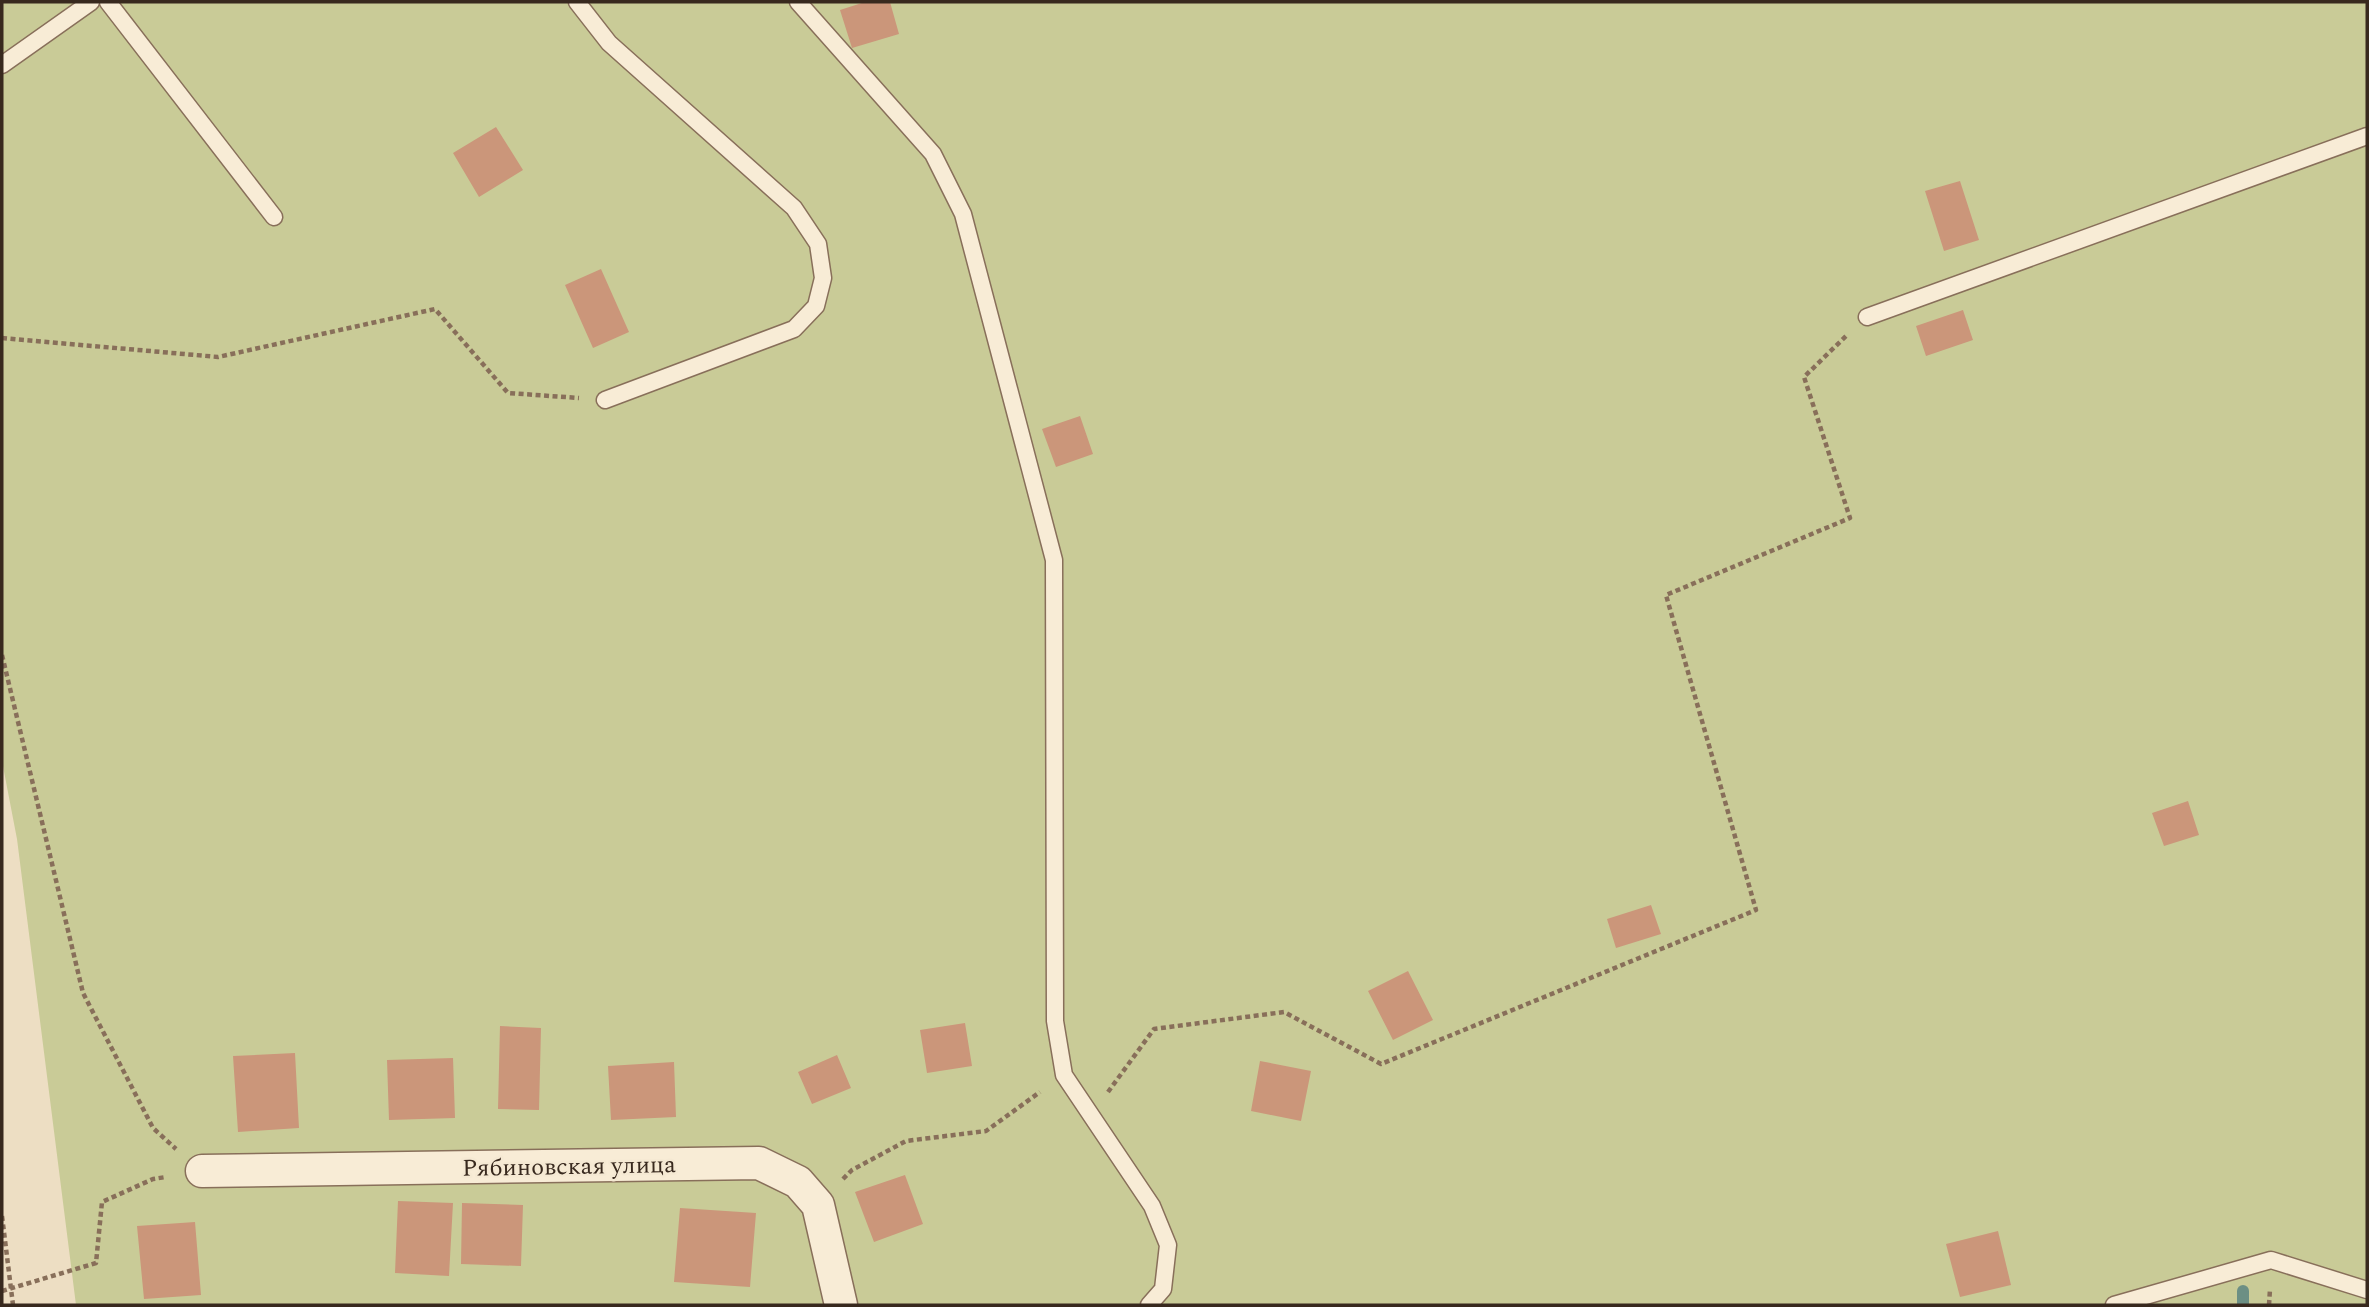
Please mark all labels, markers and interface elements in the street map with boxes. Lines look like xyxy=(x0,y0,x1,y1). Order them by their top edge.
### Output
street label: Рябиновская улица xyxy=(462,1147,676,1187)

